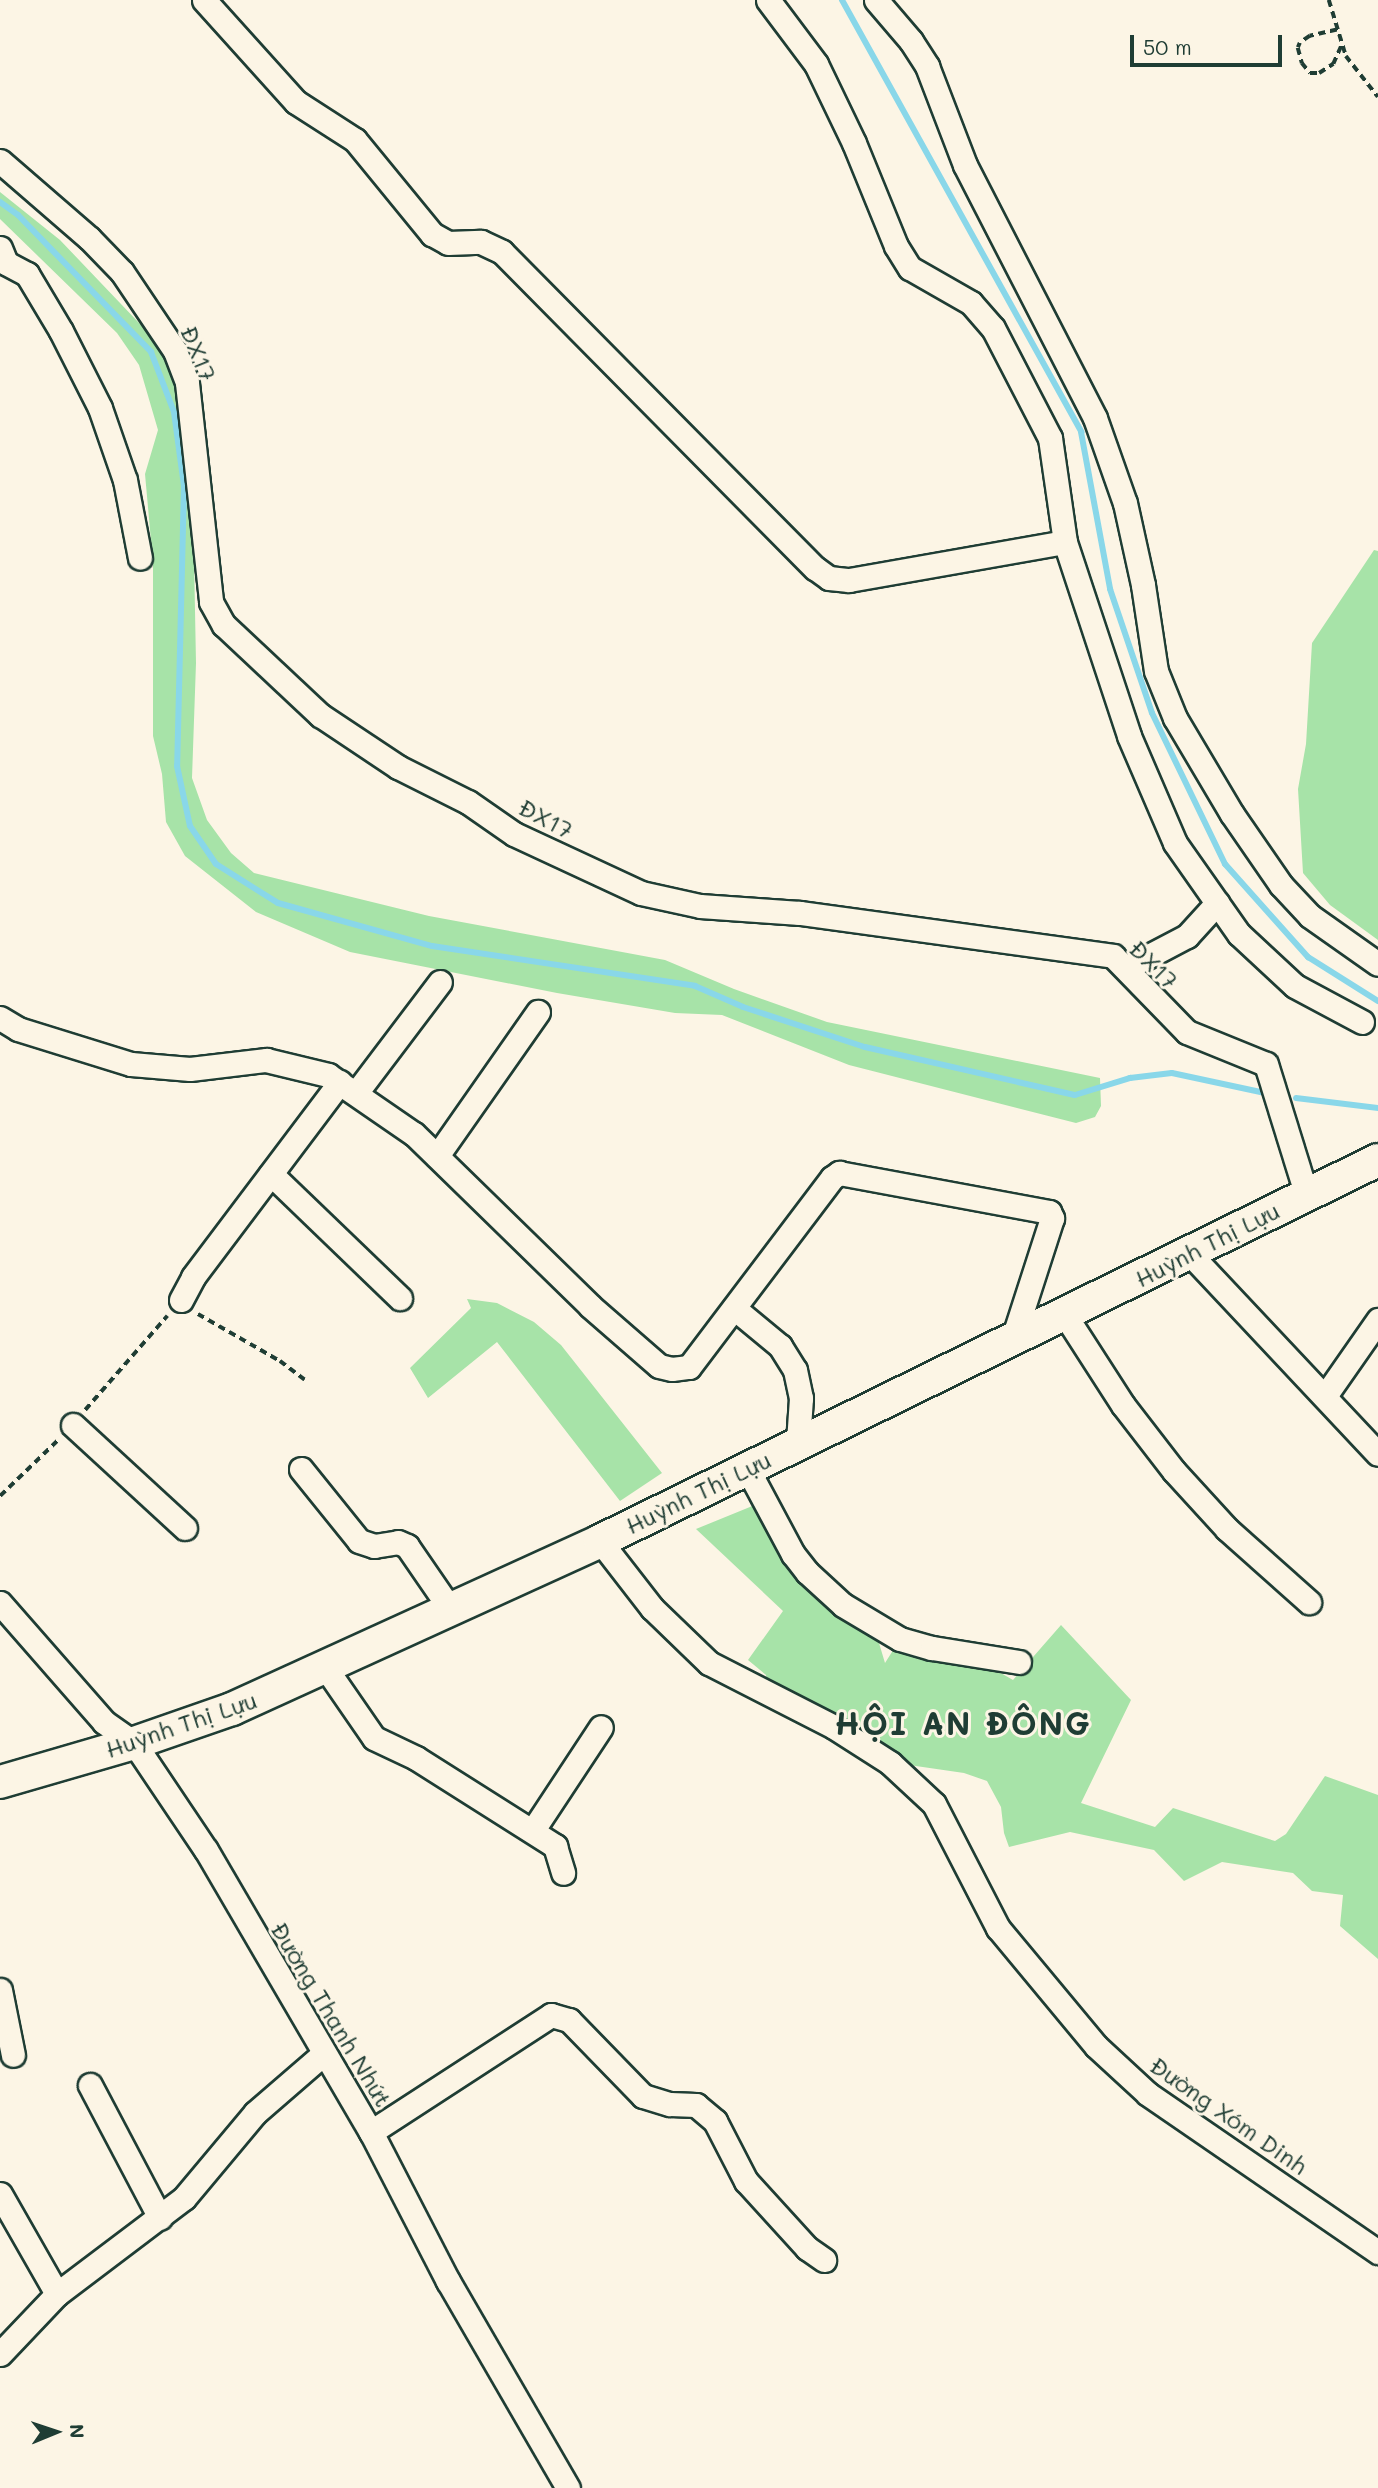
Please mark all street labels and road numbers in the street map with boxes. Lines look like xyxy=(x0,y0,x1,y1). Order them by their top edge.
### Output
street label: ĐX17 xyxy=(175,321,223,385)
street label: ĐX17 xyxy=(514,792,578,844)
street label: ĐX17 xyxy=(1124,934,1184,994)
street label: Huỳnh Thị Lựu xyxy=(1130,1195,1284,1293)
street label: Huỳnh Thị Lựu xyxy=(621,1444,775,1540)
street label: Huỳnh Thị Lựu xyxy=(102,1685,260,1763)
street label: Đường Thanh Nhứt xyxy=(265,1916,399,2112)
street label: Đường Xóm Dinh xyxy=(1145,2050,1313,2180)

